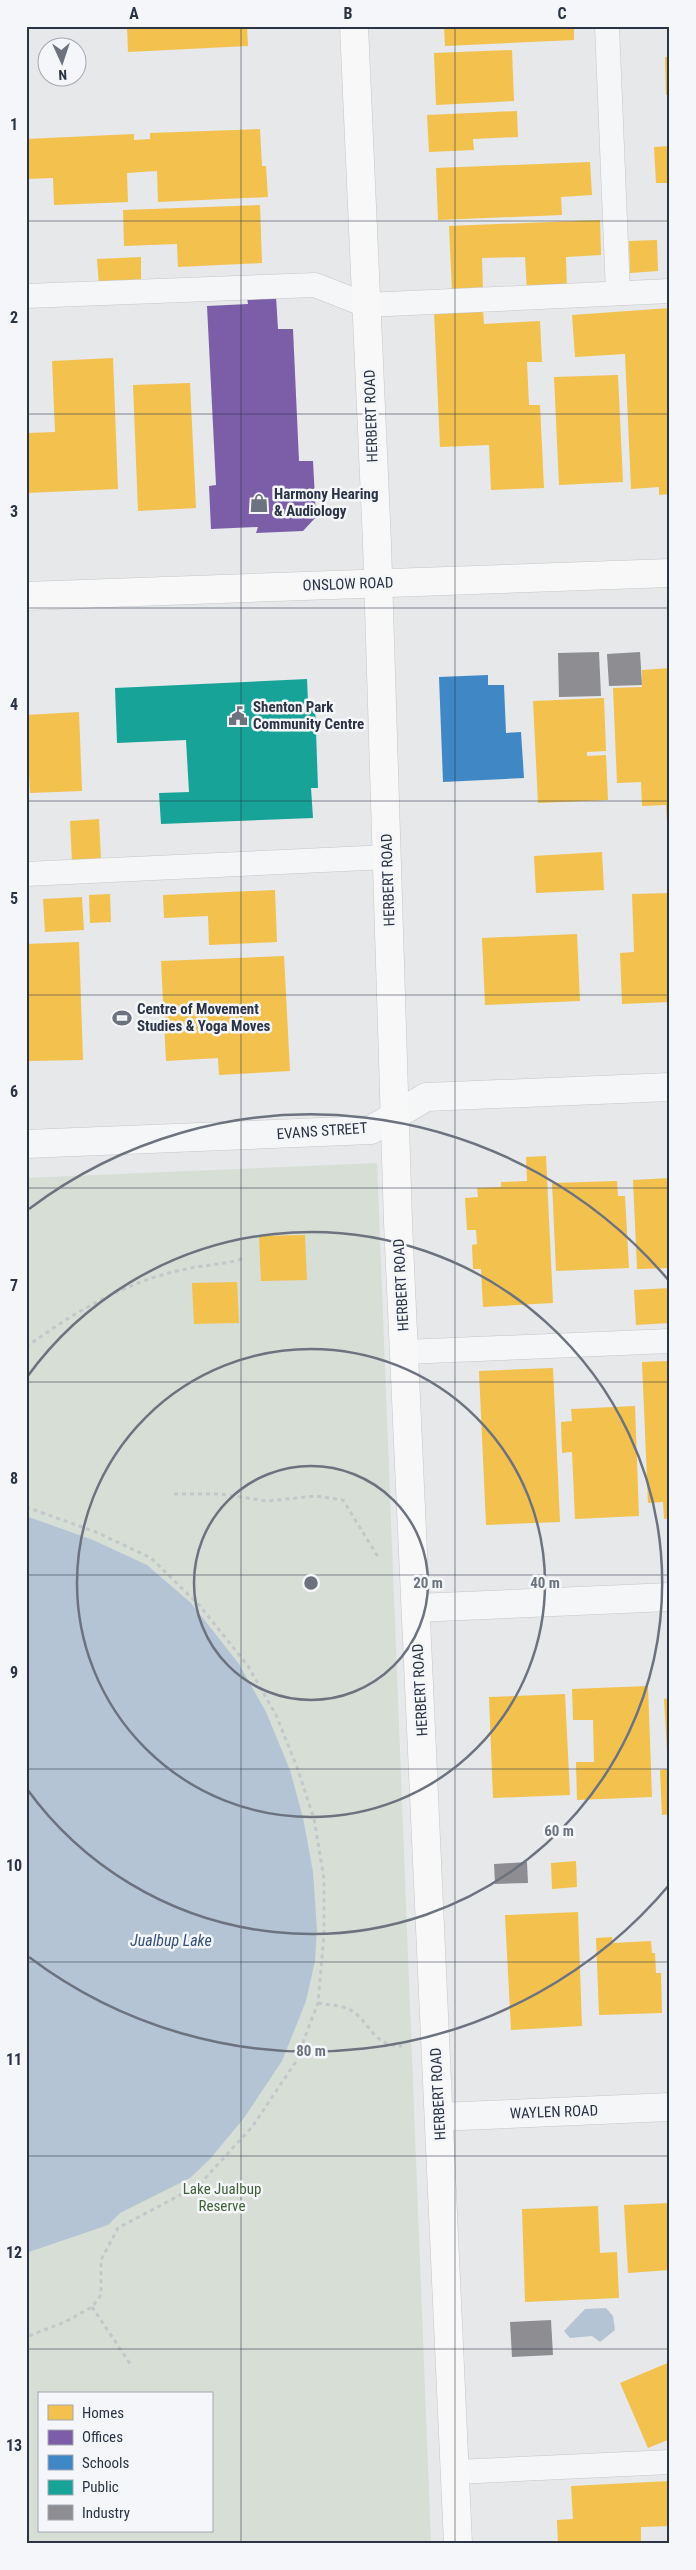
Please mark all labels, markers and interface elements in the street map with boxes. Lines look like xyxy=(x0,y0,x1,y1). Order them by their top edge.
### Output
text: A xyxy=(129,4,139,23)
text: B xyxy=(344,4,353,23)
text: C xyxy=(557,4,567,23)
north arrow xyxy=(38,38,88,88)
text: N xyxy=(58,67,67,83)
text: 1 xyxy=(10,115,18,134)
text: 2 xyxy=(10,308,18,327)
street label: HERBERT ROAD xyxy=(360,369,382,463)
place label: Harmony Hearing & Audiology xyxy=(274,485,378,520)
shop icon: Harmony Hearing & Audiology xyxy=(248,492,270,514)
text: 3 xyxy=(10,502,18,521)
street label: ONSLOW ROAD xyxy=(302,573,394,595)
text: 4 xyxy=(10,695,18,714)
place label: Shenton Park Community Centre xyxy=(253,698,364,733)
public building icon: Shenton Park Community Centre xyxy=(227,705,249,727)
street label: HERBERT ROAD xyxy=(377,833,399,927)
text: 5 xyxy=(10,889,18,908)
place label: Centre of Movement Studies & Yoga Moves xyxy=(137,1000,271,1035)
sports icon: Centre of Movement Studies & Yoga Moves xyxy=(111,1007,133,1029)
text: 6 xyxy=(10,1082,18,1101)
street label: EVANS STREET xyxy=(276,1119,368,1143)
street label: HERBERT ROAD xyxy=(390,1238,412,1332)
text: 7 xyxy=(10,1276,18,1295)
text: 8 xyxy=(10,1469,18,1488)
centre of rings xyxy=(302,1574,320,1592)
text: 20 m xyxy=(413,1574,443,1592)
text: 40 m xyxy=(530,1574,560,1592)
street label: HERBERT ROAD xyxy=(409,1643,431,1737)
text: 9 xyxy=(10,1663,18,1682)
text: 60 m xyxy=(544,1822,574,1840)
text: 10 xyxy=(6,1856,22,1875)
water label: Jualbup Lake xyxy=(130,1931,212,1950)
text: 80 m xyxy=(296,2042,326,2060)
street label: HERBERT ROAD xyxy=(427,2047,449,2141)
text: 11 xyxy=(6,2050,22,2069)
street label: WAYLEN ROAD xyxy=(510,2101,598,2123)
park label: Lake Jualbup Reserve xyxy=(183,2180,261,2215)
text: 12 xyxy=(6,2243,22,2262)
legend xyxy=(38,2392,212,2532)
text: Homes xyxy=(82,2404,124,2422)
text: Offices xyxy=(82,2428,123,2446)
text: 13 xyxy=(6,2436,22,2455)
text: Schools xyxy=(82,2454,129,2472)
text: Public xyxy=(82,2478,119,2496)
text: Industry xyxy=(82,2504,130,2522)

